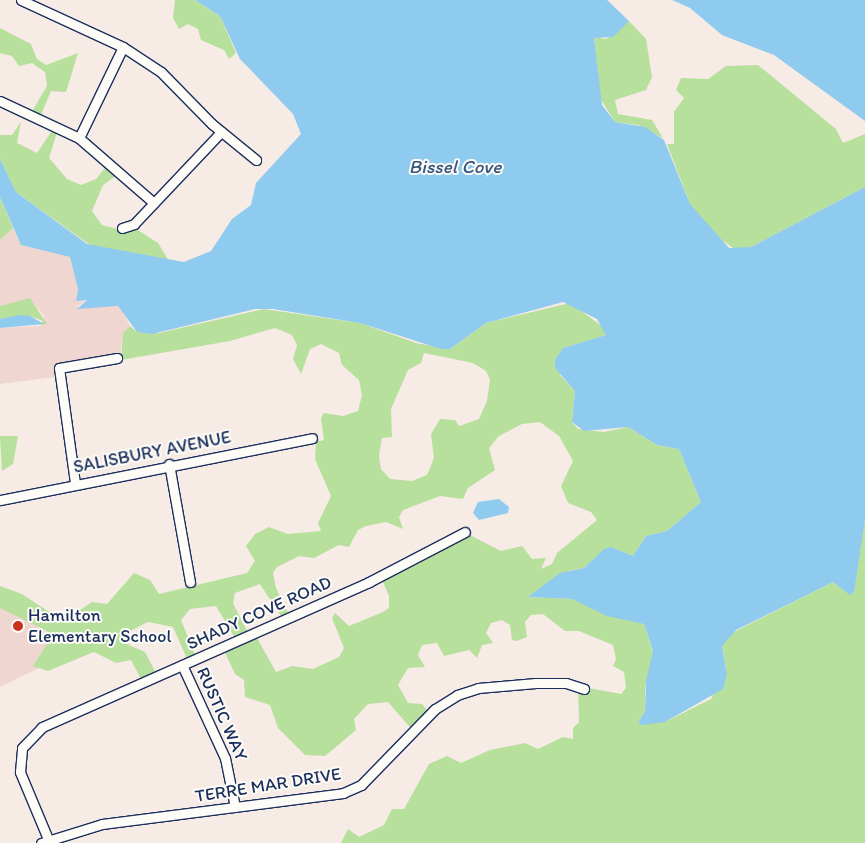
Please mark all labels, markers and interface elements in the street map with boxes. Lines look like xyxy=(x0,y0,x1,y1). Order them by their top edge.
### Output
water label: Bissel Cove xyxy=(409,156,501,178)
street label: SALISBURY AVENUE xyxy=(71,426,233,478)
street label: SHADY COVE ROAD xyxy=(183,571,335,655)
place label: Hamilton Elementary School xyxy=(28,605,172,648)
marker: Hamilton Elementary School xyxy=(12,620,24,632)
street label: RUSTIC WAY xyxy=(192,664,252,764)
street label: TERRE MAR DRIVE xyxy=(193,763,343,807)

